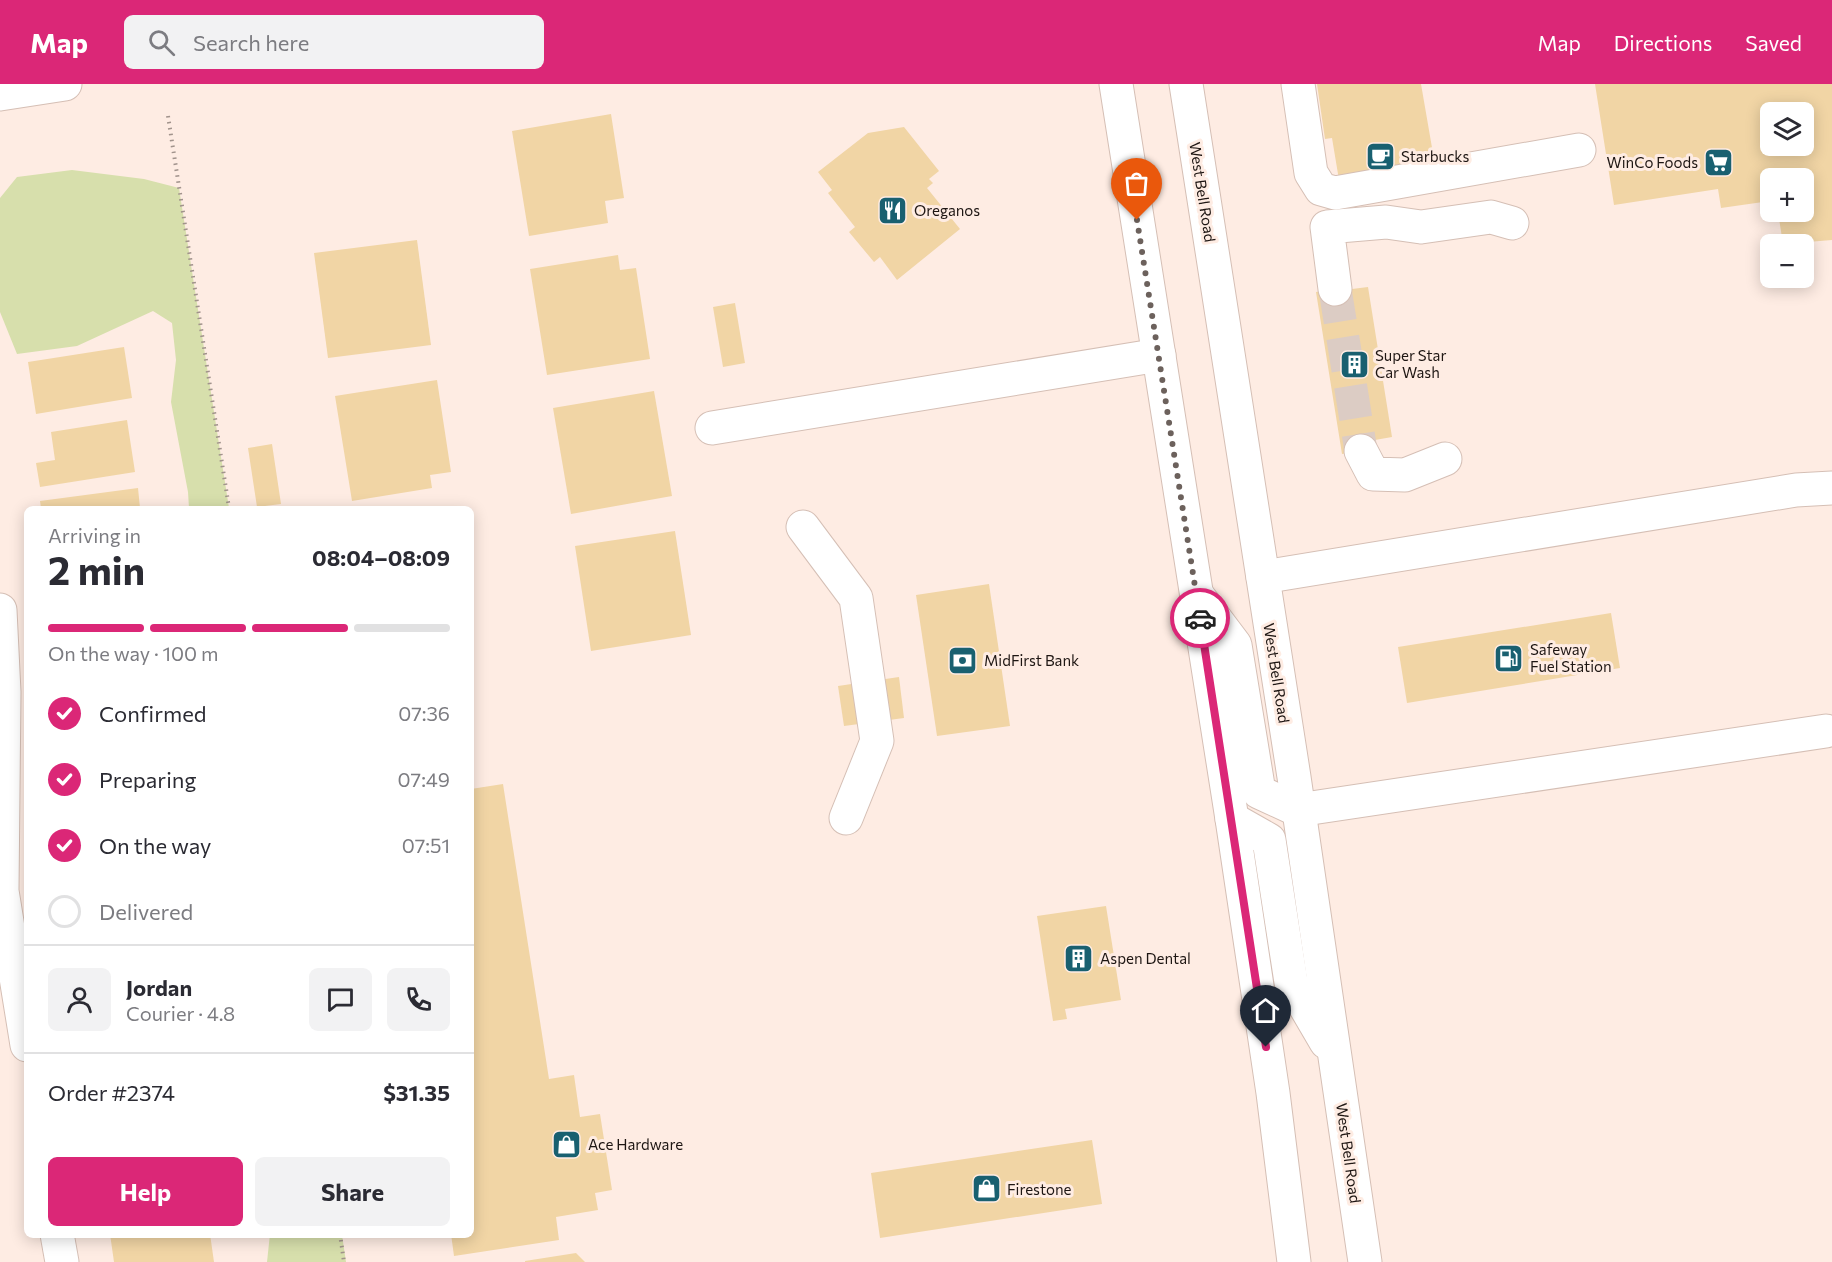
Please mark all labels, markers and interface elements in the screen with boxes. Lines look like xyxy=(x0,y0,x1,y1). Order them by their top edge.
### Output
search box xyxy=(124,15,544,69)
text: Map xyxy=(30,25,88,59)
icon: search xyxy=(145,26,178,59)
text: Search here xyxy=(193,29,309,56)
text: Map xyxy=(1538,30,1581,55)
text: Directions xyxy=(1614,30,1712,55)
text: Saved xyxy=(1745,30,1802,55)
map controls xyxy=(1760,102,1814,288)
button: layers xyxy=(1760,102,1814,156)
cafe icon: Starbucks xyxy=(1364,140,1396,172)
street label: West Bell Road xyxy=(1186,141,1220,243)
supermarket icon: WinCo Foods xyxy=(1703,146,1735,178)
place label: Starbucks xyxy=(1401,147,1469,165)
place label: WinCo Foods xyxy=(1606,153,1698,171)
pin xyxy=(1111,158,1162,220)
icon: bag xyxy=(1120,167,1153,200)
button: + xyxy=(1760,168,1814,222)
restaurant icon: Oreganos xyxy=(877,194,909,226)
place label: Oreganos xyxy=(914,201,980,219)
button: − xyxy=(1760,234,1814,288)
place label: Super Star Car Wash xyxy=(1375,346,1446,381)
building icon: Super Star Car Wash xyxy=(1338,348,1370,380)
text: Arriving in xyxy=(48,523,141,547)
text: 08:04–08:09 xyxy=(312,544,450,571)
text: 2 min xyxy=(48,545,145,593)
courier xyxy=(1170,588,1230,648)
icon: car xyxy=(1184,602,1217,635)
street label: West Bell Road xyxy=(1260,622,1294,724)
place label: Safeway Fuel Station xyxy=(1530,640,1612,675)
text: On the way · 100 m xyxy=(48,641,218,665)
fuel station icon: Safeway Fuel Station xyxy=(1493,642,1525,674)
bank icon: MidFirst Bank xyxy=(947,644,979,676)
place label: MidFirst Bank xyxy=(984,651,1079,669)
icon: check xyxy=(48,697,81,730)
text: Confirmed xyxy=(99,700,206,727)
text: 07:36 xyxy=(398,701,450,725)
icon: check xyxy=(48,763,81,796)
text: Preparing xyxy=(99,766,196,793)
text: 07:49 xyxy=(398,767,450,791)
icon: check xyxy=(48,829,81,862)
text: On the way xyxy=(99,832,211,859)
text: 07:51 xyxy=(402,833,450,857)
text: Delivered xyxy=(99,898,193,925)
building icon: Aspen Dental xyxy=(1063,942,1095,974)
place label: Aspen Dental xyxy=(1100,949,1191,967)
button: person xyxy=(48,968,111,1031)
button: chat xyxy=(309,968,372,1031)
button: phone xyxy=(387,968,450,1031)
text: Jordan xyxy=(126,974,192,1001)
pin xyxy=(1240,985,1291,1047)
icon: home xyxy=(1249,994,1282,1027)
text: Courier · 4.8 xyxy=(126,1001,235,1025)
text: Order #2374 xyxy=(48,1079,175,1106)
text: $31.35 xyxy=(383,1079,450,1106)
street label: West Bell Road xyxy=(1333,1102,1365,1204)
shop icon: Ace Hardware xyxy=(551,1128,583,1160)
place label: Ace Hardware xyxy=(588,1135,683,1153)
button: Help xyxy=(48,1157,243,1226)
button: Share xyxy=(255,1157,450,1226)
shop icon: Firestone xyxy=(970,1173,1002,1205)
place label: Firestone xyxy=(1007,1180,1071,1198)

